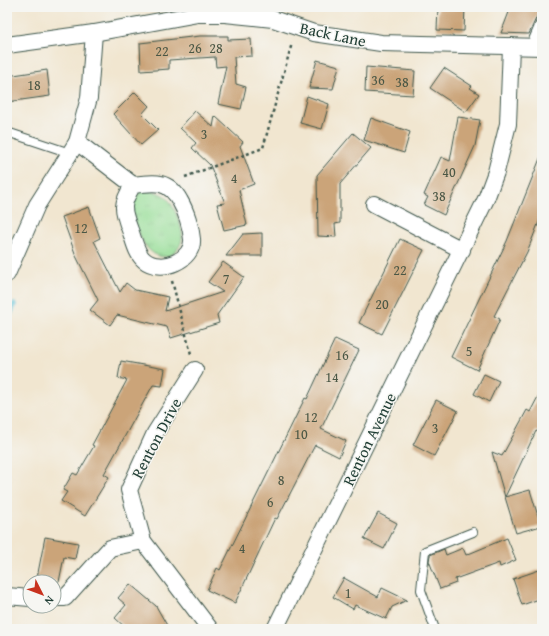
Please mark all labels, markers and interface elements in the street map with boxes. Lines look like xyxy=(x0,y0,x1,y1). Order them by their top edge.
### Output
street label: Back Lane xyxy=(298,15,368,53)
house number: 26 xyxy=(188,38,202,58)
house number: 28 xyxy=(209,38,223,58)
house number: 22 xyxy=(155,41,169,61)
house number: 36 xyxy=(371,70,385,90)
house number: 38 xyxy=(395,72,409,92)
house number: 18 xyxy=(27,75,41,95)
house number: 3 xyxy=(201,124,207,144)
house number: 40 xyxy=(442,162,456,182)
house number: 4 xyxy=(231,168,238,188)
house number: 38 xyxy=(432,186,446,206)
house number: 12 xyxy=(74,218,88,238)
house number: 22 xyxy=(393,260,407,280)
house number: 7 xyxy=(223,269,230,289)
house number: 20 xyxy=(375,294,389,314)
house number: 5 xyxy=(466,341,472,361)
house number: 16 xyxy=(335,345,349,365)
house number: 14 xyxy=(325,367,339,387)
street label: Renton Avenue xyxy=(336,388,402,490)
street label: Renton Drive xyxy=(125,394,187,482)
house number: 12 xyxy=(304,407,318,427)
house number: 3 xyxy=(432,418,438,438)
house number: 10 xyxy=(294,424,308,444)
house number: 8 xyxy=(278,470,285,490)
house number: 6 xyxy=(267,492,274,512)
house number: 4 xyxy=(239,538,246,558)
north arrow xyxy=(22,574,62,614)
house number: 1 xyxy=(345,583,351,603)
text: N xyxy=(41,593,58,609)

